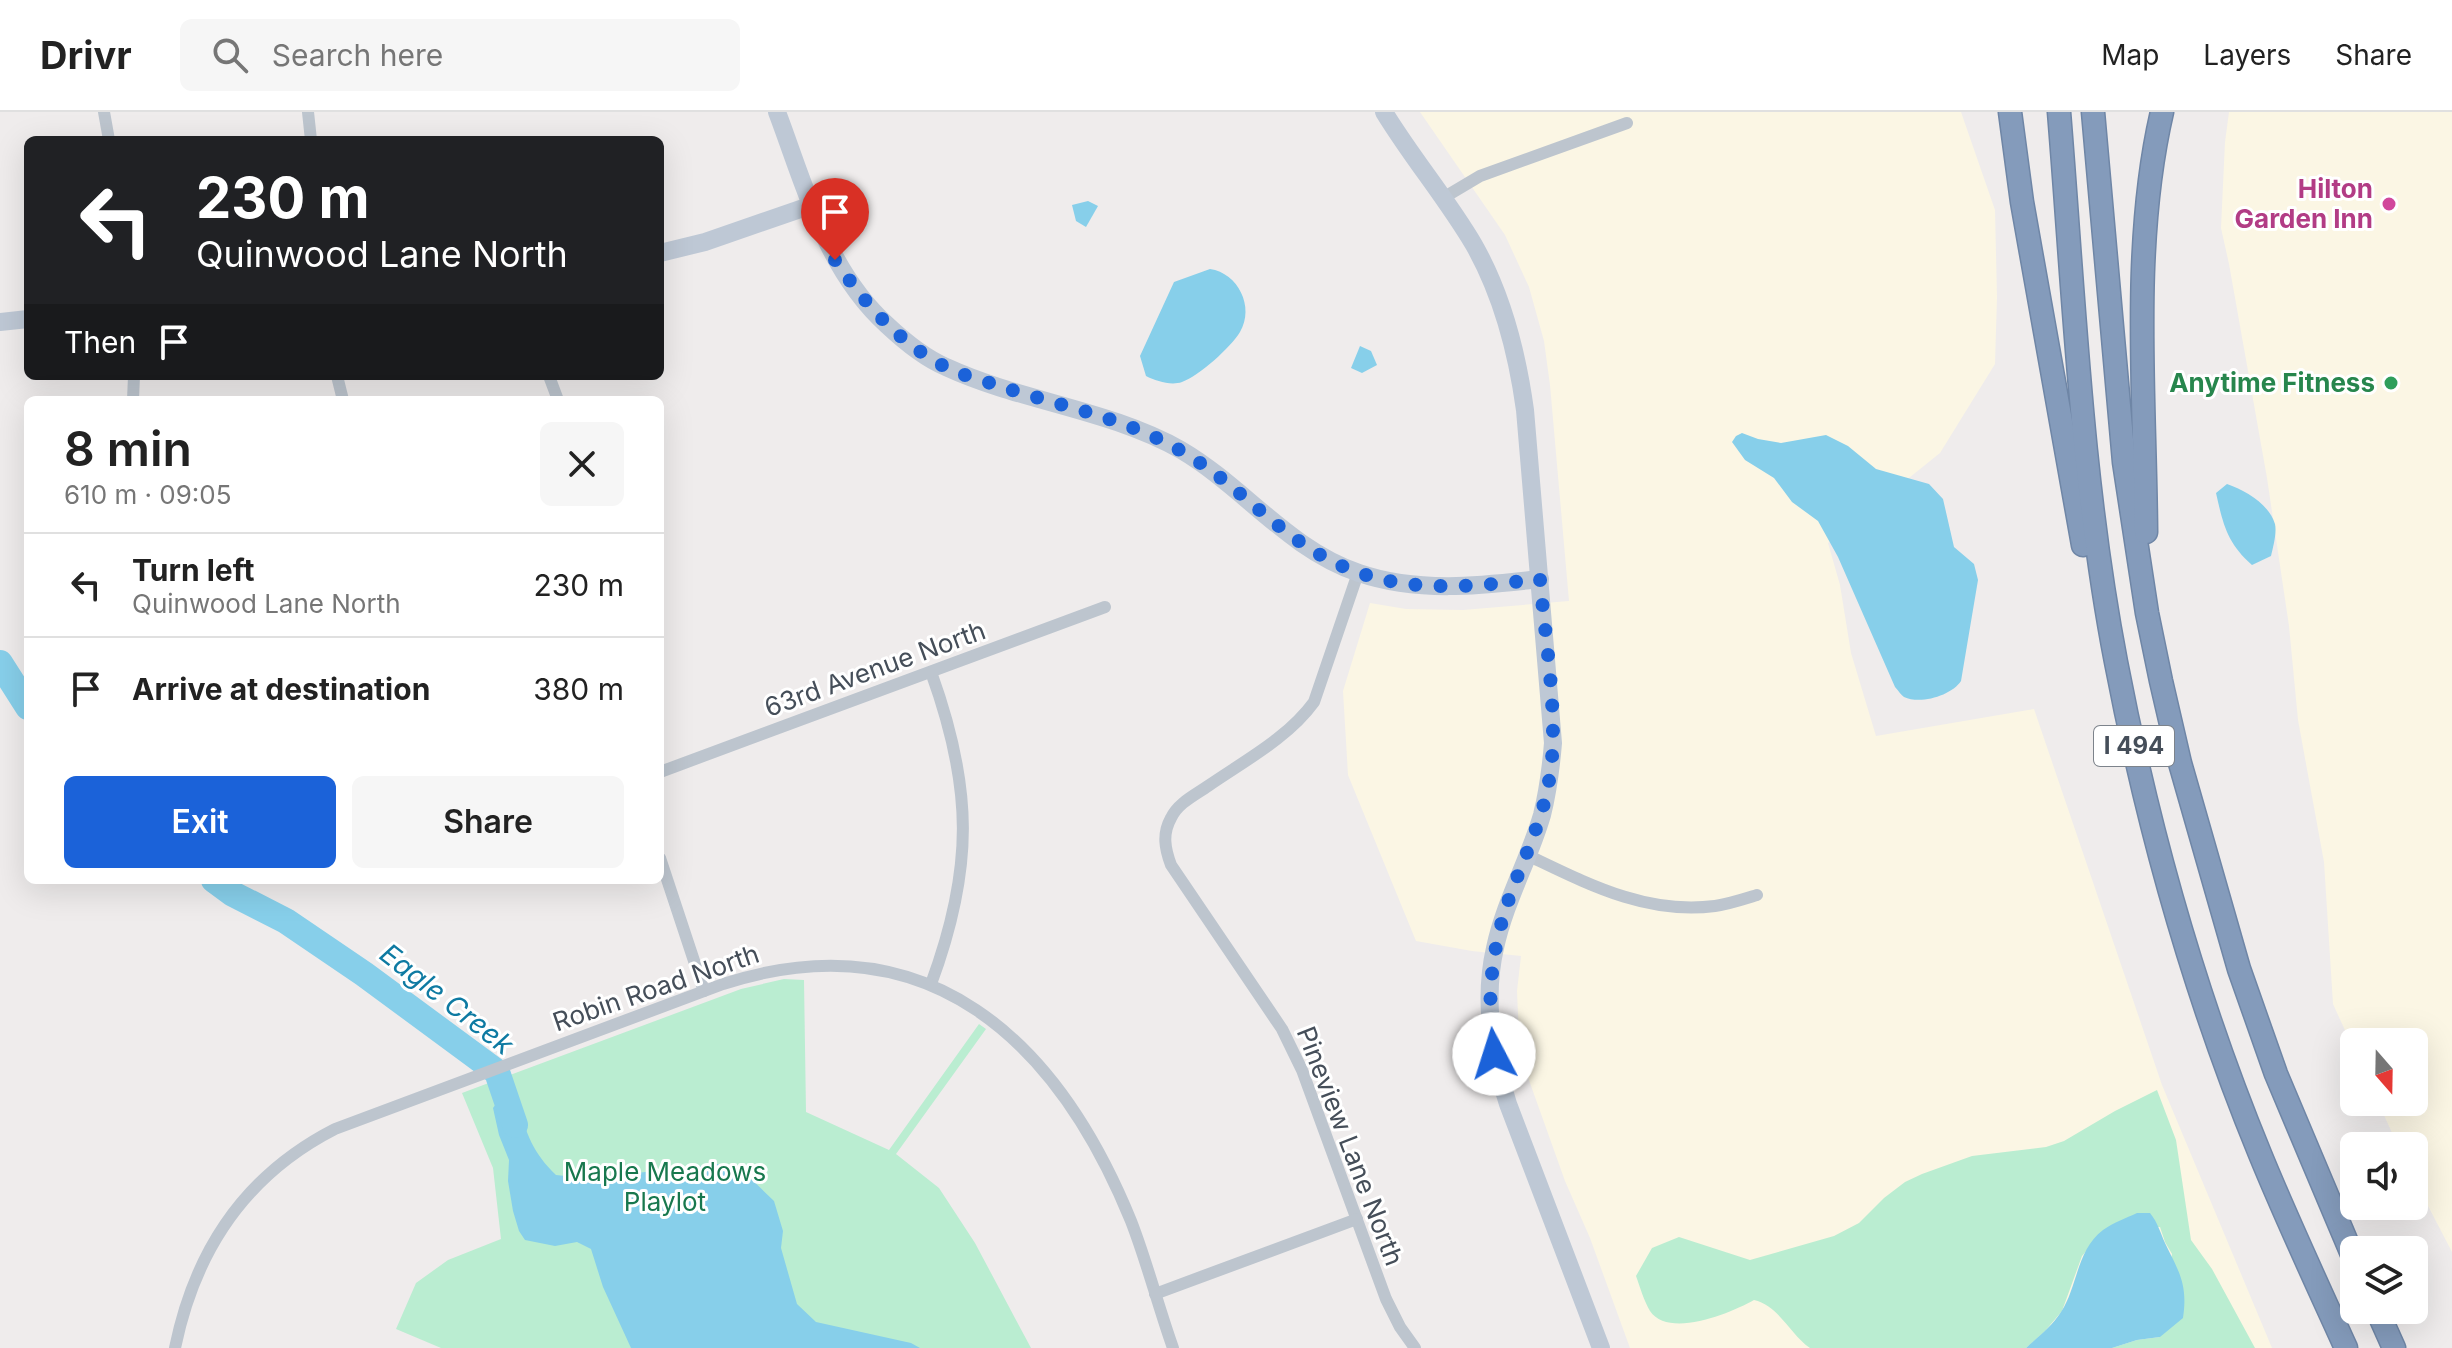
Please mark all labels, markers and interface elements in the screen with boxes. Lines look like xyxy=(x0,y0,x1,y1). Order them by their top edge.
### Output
search box xyxy=(180,19,740,91)
text: Drivr xyxy=(40,32,132,78)
icon: search xyxy=(208,33,252,77)
text: Search here xyxy=(272,37,443,73)
text: Map xyxy=(2101,38,2159,72)
text: Layers xyxy=(2203,38,2291,72)
text: Share xyxy=(2335,38,2412,72)
text: 230 m xyxy=(196,164,370,232)
icon: left xyxy=(64,168,168,272)
place label: Hilton Garden Inn xyxy=(2235,173,2373,234)
pin xyxy=(801,178,869,260)
icon: arrive xyxy=(813,190,857,234)
marker: Hilton Garden Inn xyxy=(2380,195,2398,213)
text: Quinwood Lane North xyxy=(196,232,568,276)
icon: arrive xyxy=(152,320,196,364)
text: Then xyxy=(64,324,136,360)
place label: Anytime Fitness xyxy=(2169,367,2375,398)
marker: Anytime Fitness xyxy=(2382,374,2400,392)
text: 8 min xyxy=(64,419,192,478)
button: close xyxy=(540,422,624,506)
text: 610 m · 09:05 xyxy=(64,479,232,510)
text: Turn left xyxy=(132,552,254,588)
icon: left xyxy=(64,563,108,607)
text: 230 m xyxy=(534,567,624,603)
text: Quinwood Lane North xyxy=(132,588,401,619)
street label: 63rd Avenue North xyxy=(760,614,989,723)
icon: arrive xyxy=(64,667,108,711)
text: Arrive at destination xyxy=(132,671,430,707)
text: 380 m xyxy=(533,671,624,707)
road number: I 494 xyxy=(2094,726,2174,766)
button: Exit xyxy=(64,776,336,868)
button: Share xyxy=(352,776,624,868)
water label: Eagle Creek xyxy=(373,936,521,1062)
street label: Robin Road North xyxy=(549,938,763,1037)
position arrow xyxy=(1452,1012,1536,1096)
street label: Pineview Lane North xyxy=(1291,1022,1410,1270)
north arrow xyxy=(2340,1028,2428,1116)
map controls xyxy=(2340,1028,2428,1324)
button: sound xyxy=(2340,1132,2428,1220)
park label: Maple Meadows Playlot xyxy=(564,1156,766,1217)
button: layers xyxy=(2340,1236,2428,1324)

